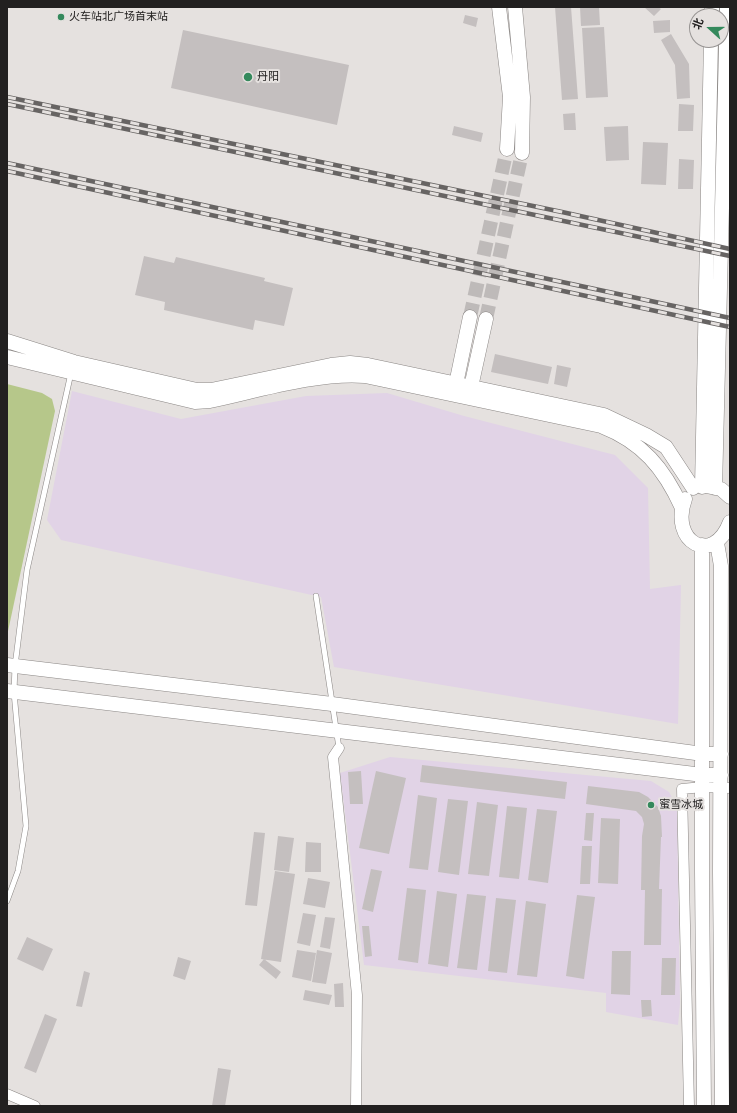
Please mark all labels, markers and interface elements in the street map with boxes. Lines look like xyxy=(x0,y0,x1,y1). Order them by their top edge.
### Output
north arrow xyxy=(689,8,729,48)
place label: 火车站北广场首末站 xyxy=(69,10,168,24)
marker: 火车站北广场首末站 xyxy=(56,12,66,22)
text: 北 xyxy=(690,16,706,31)
place label: 丹阳 xyxy=(257,70,279,84)
marker: 丹阳 xyxy=(242,71,254,83)
place label: 蜜雪冰城 xyxy=(659,798,703,812)
marker: 蜜雪冰城 xyxy=(646,800,656,810)

